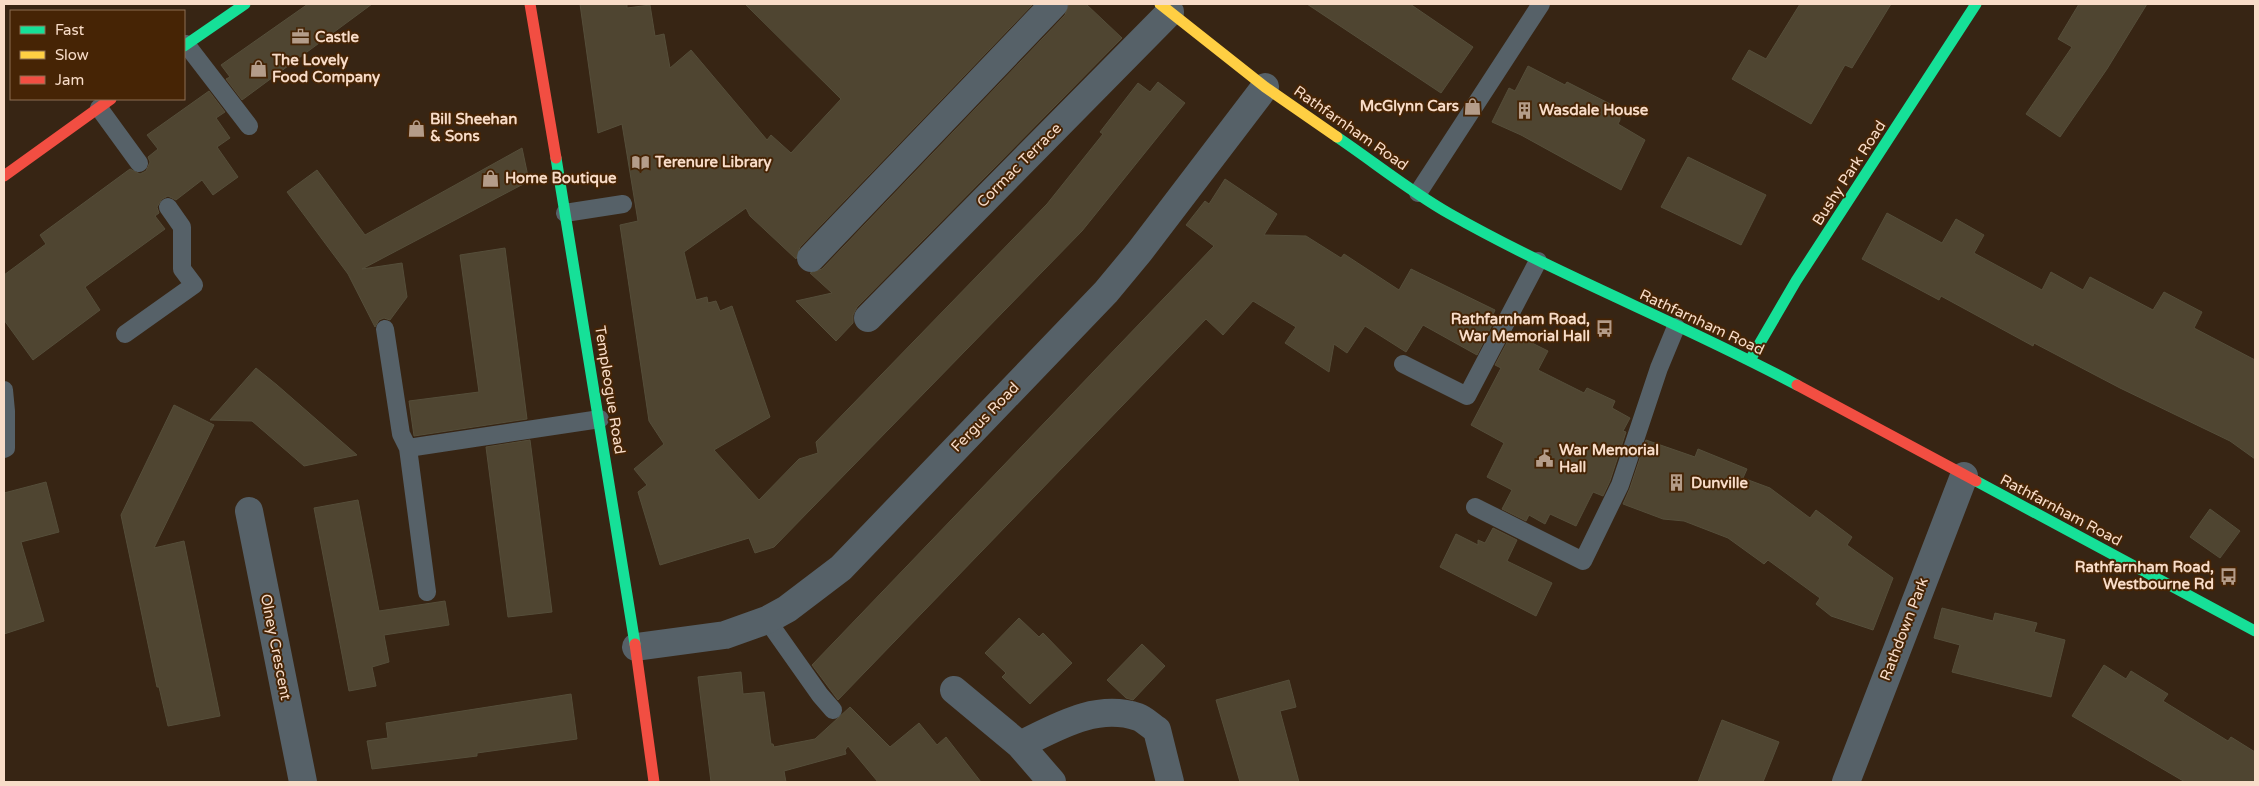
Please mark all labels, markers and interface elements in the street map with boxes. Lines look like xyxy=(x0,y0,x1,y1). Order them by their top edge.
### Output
legend xyxy=(10,10,185,100)
text: Fast xyxy=(55,21,85,39)
office icon: Castle xyxy=(291,27,311,47)
place label: Castle xyxy=(315,28,359,46)
text: Slow xyxy=(55,46,89,64)
place label: The Lovely Food Company xyxy=(271,51,380,87)
shop icon: The Lovely Food Company xyxy=(248,59,268,79)
text: Jam xyxy=(55,71,84,89)
street label: Rathfarnham Road xyxy=(1290,82,1412,174)
shop icon: McGlynn Cars xyxy=(1463,96,1483,116)
place label: McGlynn Cars xyxy=(1360,97,1459,116)
building icon: Wasdale House xyxy=(1515,100,1535,120)
place label: Wasdale House xyxy=(1539,101,1649,119)
place label: Bill Sheehan & Sons xyxy=(430,110,517,145)
street label: Bushy Park Road xyxy=(1808,117,1890,229)
shop icon: Bill Sheehan & Sons xyxy=(406,118,426,138)
street label: Cormac Terrace xyxy=(973,119,1065,211)
library icon: Terenure Library xyxy=(631,152,651,172)
place label: Terenure Library xyxy=(654,153,772,172)
shop icon: Home Boutique xyxy=(481,168,501,188)
place label: Home Boutique xyxy=(505,169,617,188)
street label: Rathfarnham Road xyxy=(1637,285,1767,359)
place label: Rathfarnham Road, War Memorial Hall xyxy=(1451,310,1590,345)
bus stop icon: Rathfarnham Road, War Memorial Hall xyxy=(1594,318,1614,338)
street label: Templeogue Road xyxy=(591,324,629,456)
street label: Fergus Road xyxy=(947,378,1023,456)
place label: War Memorial Hall xyxy=(1559,441,1659,476)
public building icon: War Memorial Hall xyxy=(1535,449,1555,469)
street label: Rathfarnham Road xyxy=(1997,470,2125,550)
building icon: Dunville xyxy=(1667,473,1687,493)
place label: Dunville xyxy=(1691,474,1748,492)
place label: Rathfarnham Road, Westbourne Rd xyxy=(2075,558,2214,593)
bus stop icon: Rathfarnham Road, Westbourne Rd xyxy=(2218,566,2238,586)
street label: Rathdown Park xyxy=(1876,575,1932,683)
street label: Olney Crescent xyxy=(257,592,295,702)

